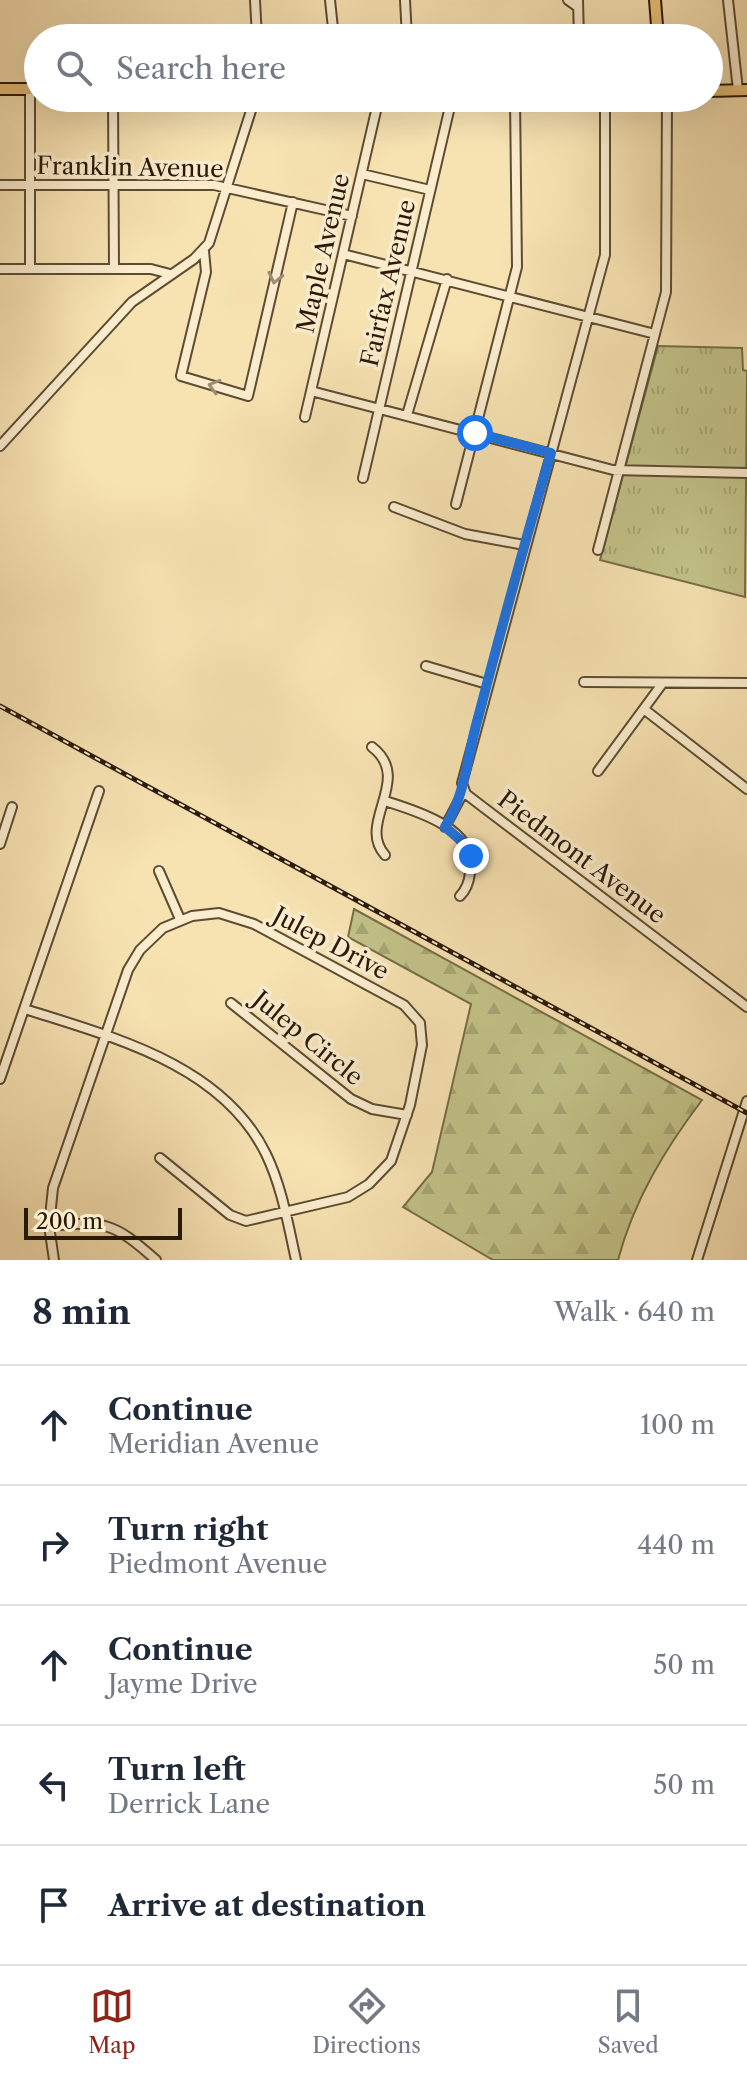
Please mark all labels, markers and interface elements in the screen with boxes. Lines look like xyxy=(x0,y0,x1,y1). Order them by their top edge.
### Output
search box xyxy=(24,24,723,112)
icon: search xyxy=(52,46,96,90)
text: Search here xyxy=(116,50,286,87)
street label: Franklin Avenue xyxy=(36,151,224,183)
street label: Maple Avenue xyxy=(291,170,355,336)
street label: Fairfax Avenue xyxy=(355,197,421,369)
one-way arrow xyxy=(267,271,284,285)
one-way arrow xyxy=(208,379,222,395)
route start xyxy=(457,415,493,451)
street label: Piedmont Avenue xyxy=(492,784,672,930)
route end xyxy=(453,838,489,874)
street label: Julep Drive xyxy=(265,898,394,986)
street label: Julep Circle xyxy=(244,982,369,1091)
scale bar xyxy=(24,1204,182,1240)
text: 200 m xyxy=(36,1208,103,1235)
text: 8 min xyxy=(32,1291,131,1333)
text: Walk · 640 m xyxy=(554,1296,715,1328)
text: Continue xyxy=(108,1391,253,1428)
icon: ahead xyxy=(32,1403,76,1447)
text: 100 m xyxy=(640,1409,715,1441)
text: Meridian Avenue xyxy=(108,1428,319,1460)
text: Turn right xyxy=(108,1511,268,1548)
icon: right xyxy=(32,1523,76,1567)
text: 440 m xyxy=(637,1529,715,1561)
text: Piedmont Avenue xyxy=(108,1548,327,1580)
text: Continue xyxy=(108,1631,253,1668)
icon: ahead xyxy=(32,1643,76,1687)
text: 50 m xyxy=(653,1649,715,1681)
text: Jayme Drive xyxy=(108,1668,258,1700)
text: Turn left xyxy=(108,1751,245,1788)
icon: left xyxy=(32,1763,76,1807)
text: 50 m xyxy=(653,1769,715,1801)
text: Derrick Lane xyxy=(108,1788,270,1820)
icon: arrive xyxy=(32,1883,76,1927)
text: Arrive at destination xyxy=(108,1887,426,1924)
tab: Map xyxy=(88,1984,136,2059)
tab: Directions xyxy=(312,1984,421,2059)
tab: Saved xyxy=(598,1984,659,2059)

